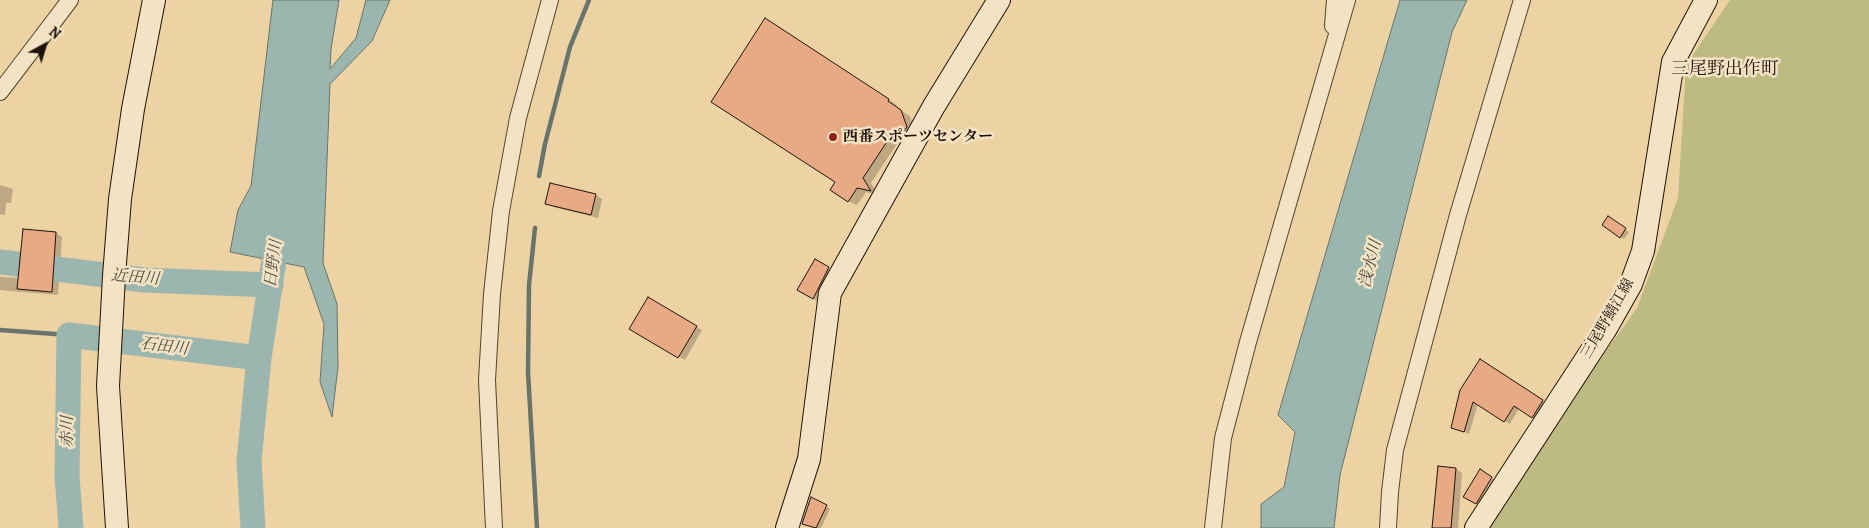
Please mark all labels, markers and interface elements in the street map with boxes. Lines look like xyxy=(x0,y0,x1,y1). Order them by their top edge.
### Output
north arrow xyxy=(20,20,70,70)
text: N xyxy=(45,22,65,44)
district label: 三尾野出作町 xyxy=(1671,59,1779,81)
place label: 西番スポーツセンター xyxy=(843,128,993,146)
marker: 西番スポーツセンター xyxy=(827,131,839,143)
water label: 浅水川 xyxy=(1356,238,1386,290)
water label: 日野川 xyxy=(262,239,286,289)
water label: 近田川 xyxy=(110,266,160,290)
street label: 三尾野鯖江線 xyxy=(1578,276,1638,362)
water label: 石田川 xyxy=(139,335,189,359)
water label: 赤川 xyxy=(58,416,78,448)

